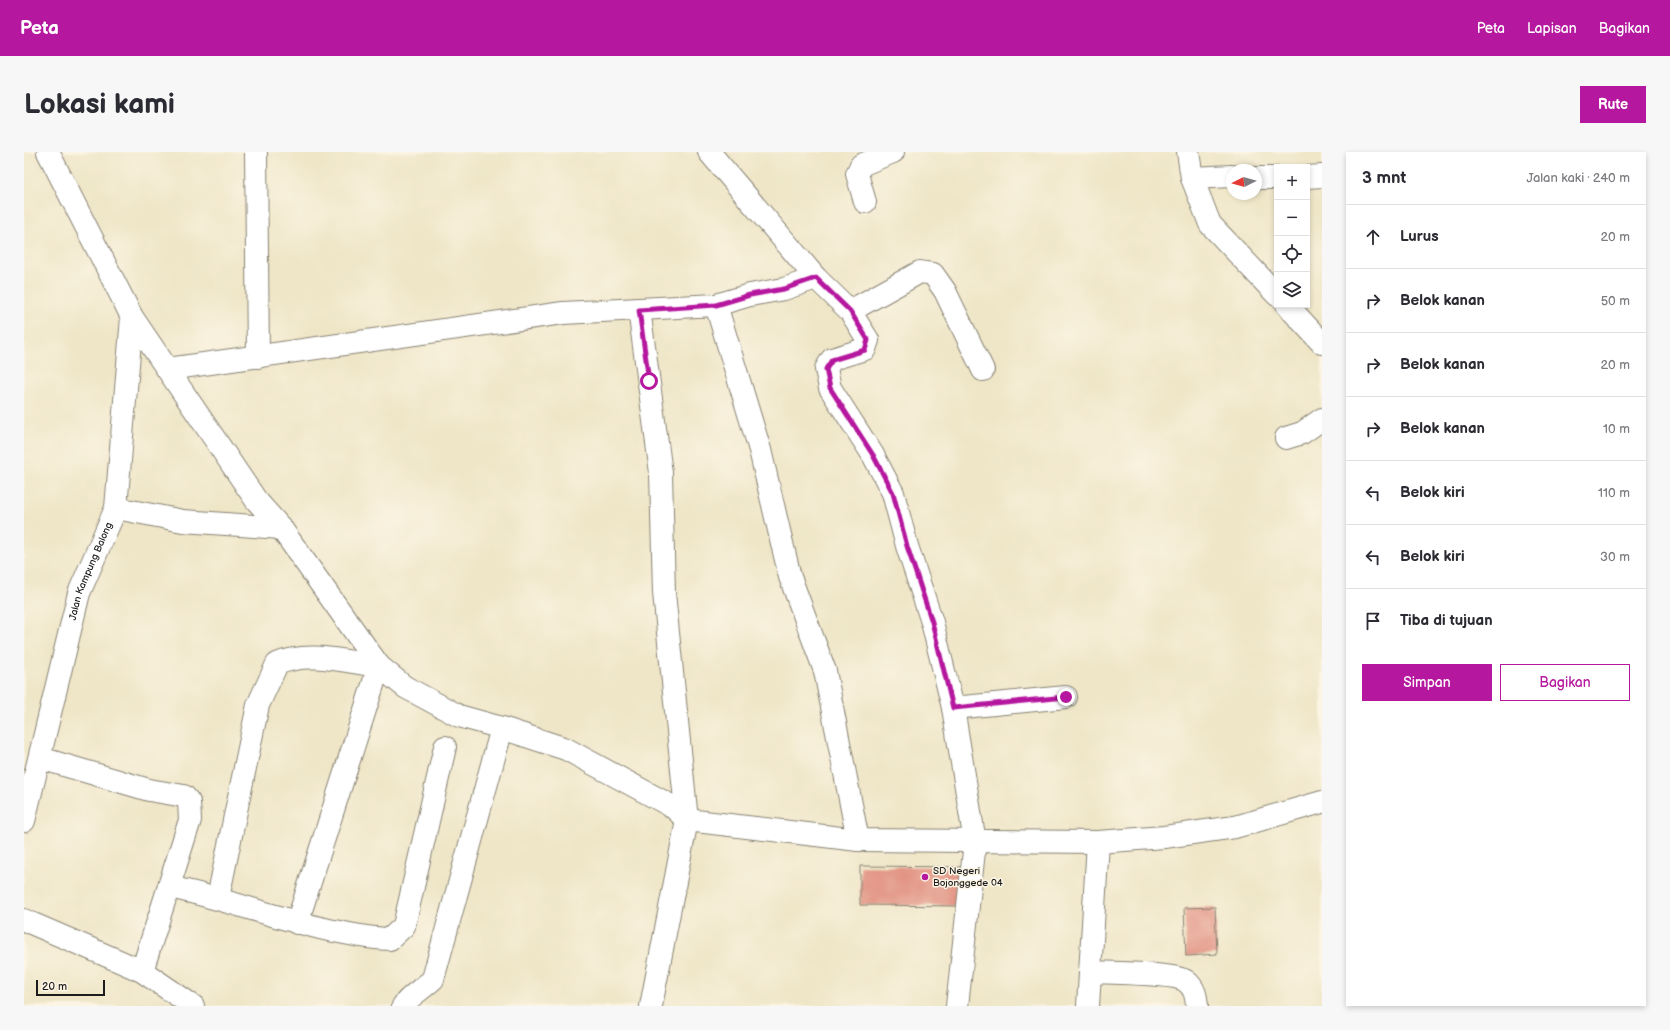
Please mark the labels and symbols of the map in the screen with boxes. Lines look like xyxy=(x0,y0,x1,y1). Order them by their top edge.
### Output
north arrow xyxy=(1226,164,1262,200)
route start xyxy=(640,372,658,390)
street label: Jalan Kampung Balong xyxy=(67,520,115,621)
route end xyxy=(1057,688,1075,706)
place label: SD Negeri Bojonggede 04 xyxy=(933,865,1003,889)
marker: SD Negeri Bojonggede 04 xyxy=(920,872,930,882)
scale bar xyxy=(36,978,105,997)

